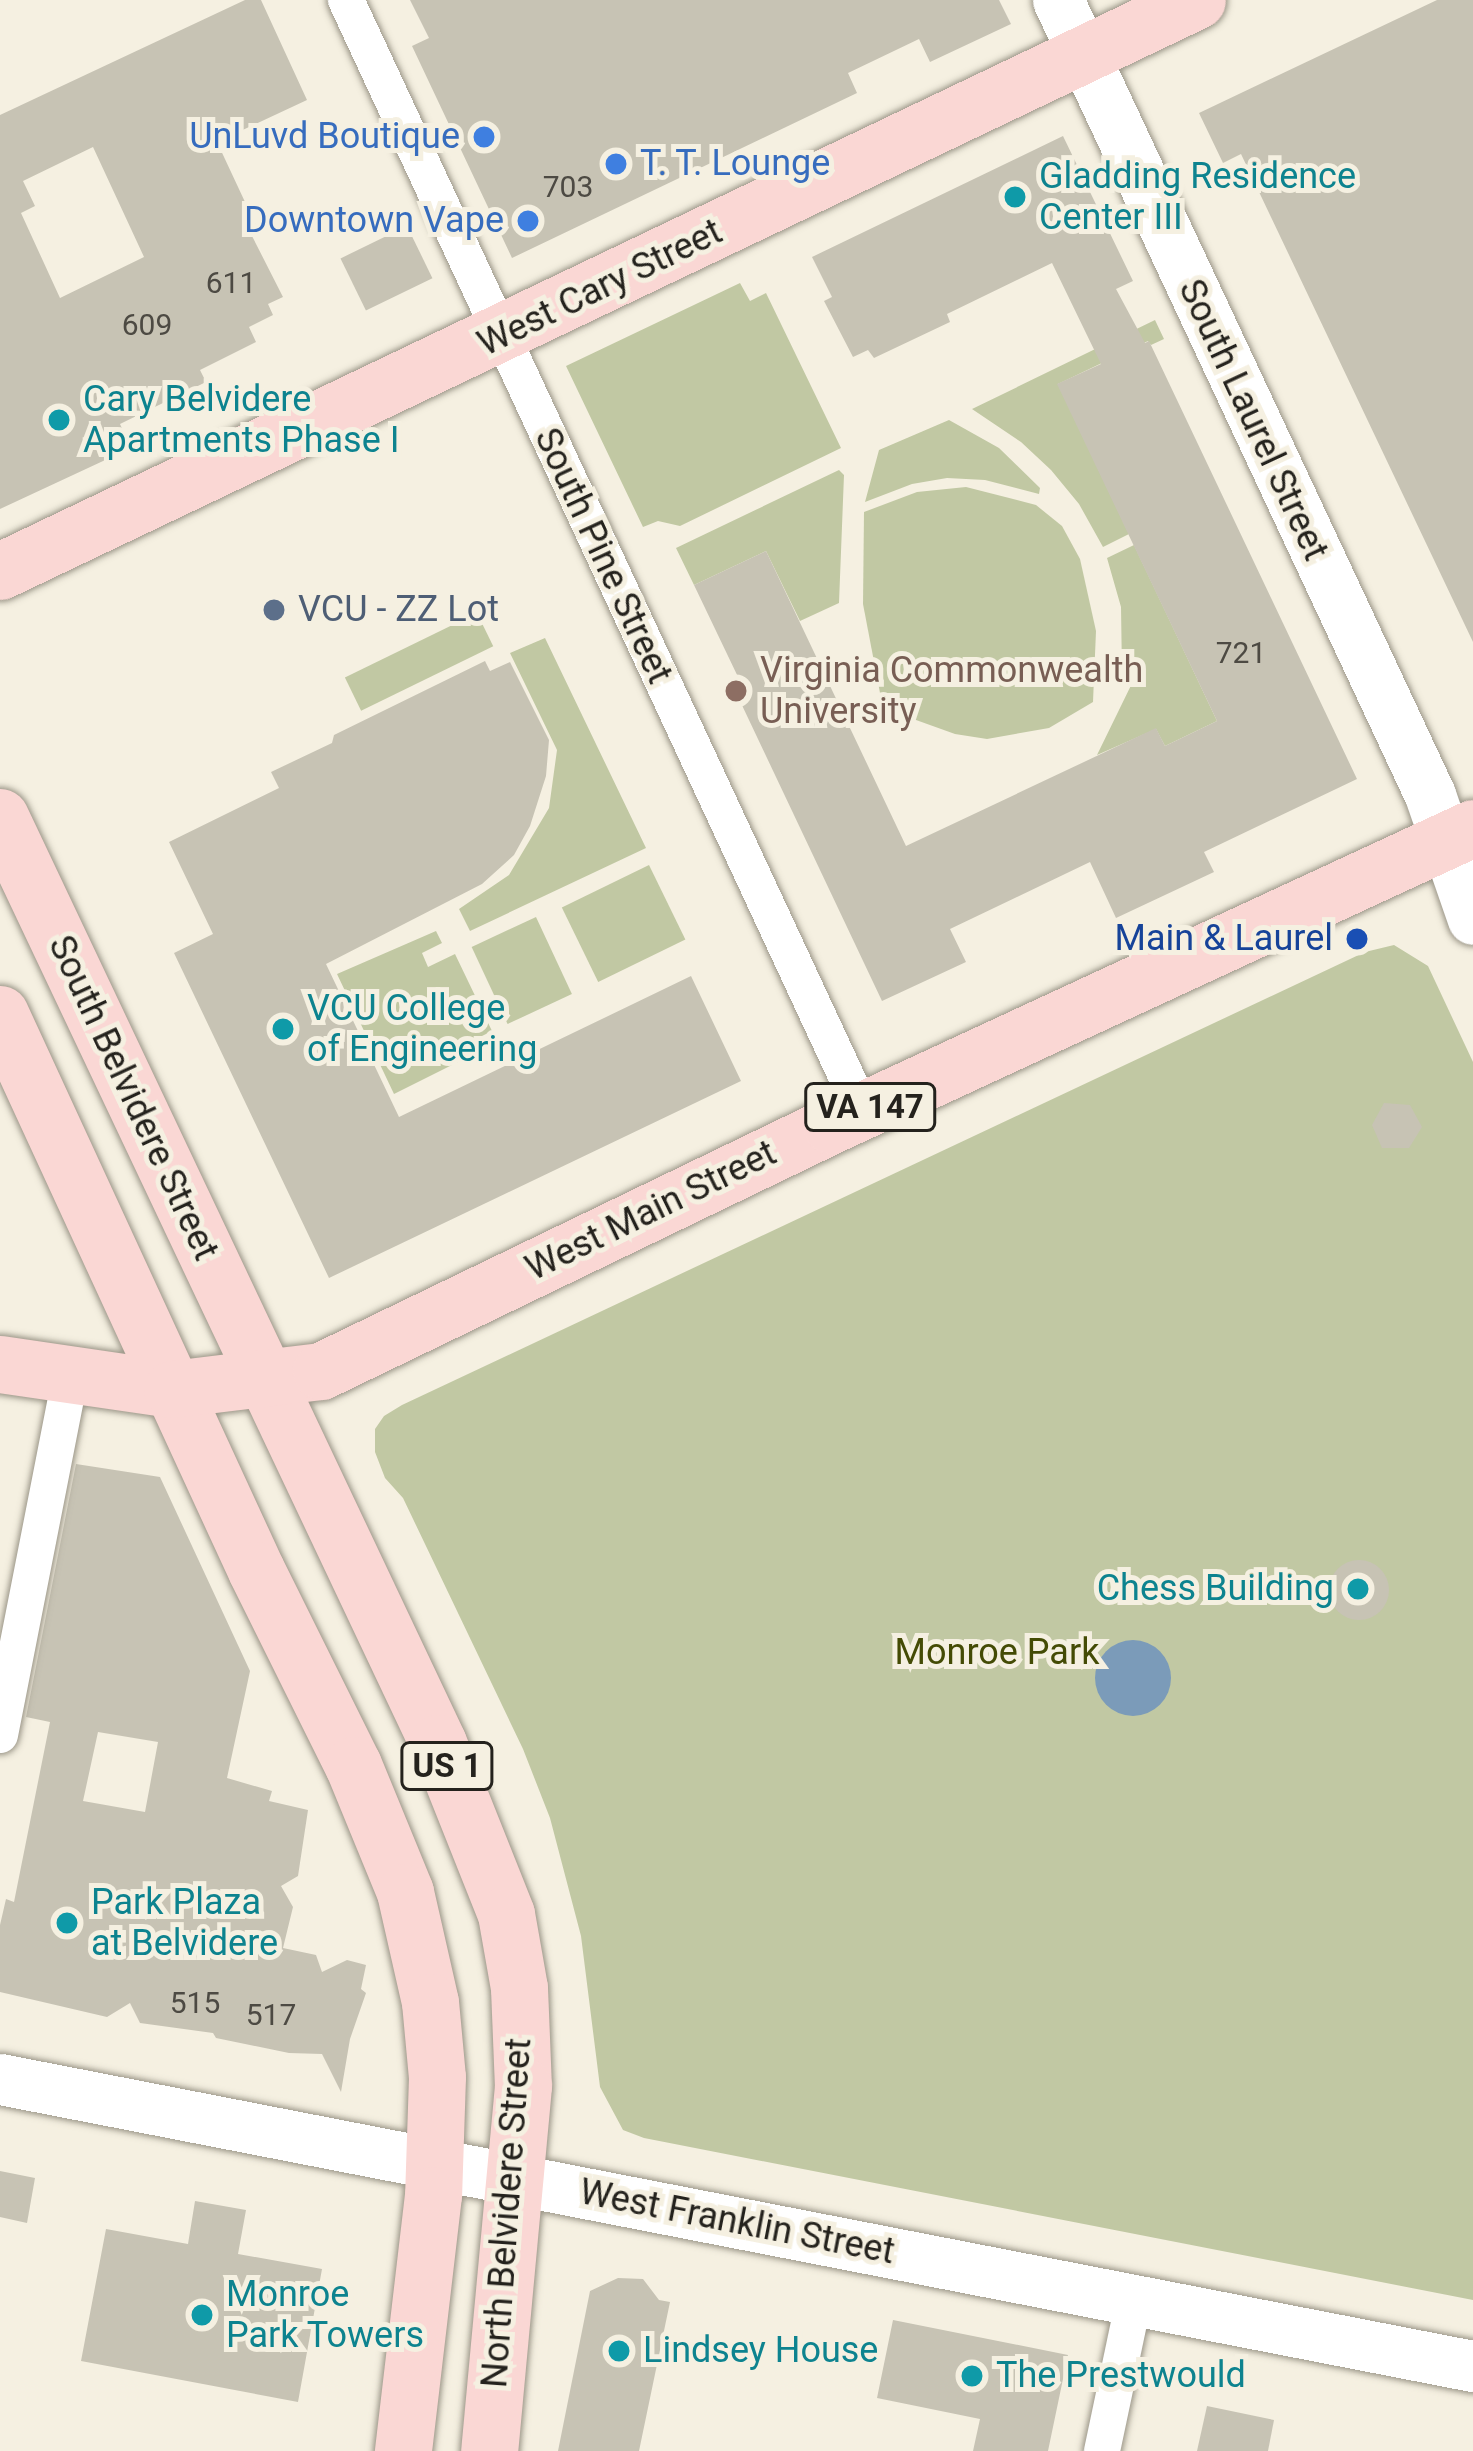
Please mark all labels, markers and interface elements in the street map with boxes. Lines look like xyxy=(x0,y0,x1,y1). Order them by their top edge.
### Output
place label: UnLuvd Boutique xyxy=(189,115,460,159)
marker: UnLuvd Boutique xyxy=(471,124,497,150)
place label: T. T. Lounge xyxy=(640,142,831,186)
marker: T. T. Lounge xyxy=(603,151,629,177)
place label: Gladding Residence Center III xyxy=(1039,154,1356,239)
house number: 703 xyxy=(543,169,593,205)
marker: Gladding Residence Center III xyxy=(1002,184,1028,210)
place label: Downtown Vape xyxy=(244,199,504,243)
marker: Downtown Vape xyxy=(515,208,541,234)
street label: West Cary Street xyxy=(471,210,729,366)
house number: 611 xyxy=(206,265,256,301)
street label: South Laurel Street xyxy=(1169,273,1337,567)
house number: 609 xyxy=(122,307,172,343)
place label: Cary Belvidere Apartments Phase I xyxy=(83,377,399,462)
marker: Cary Belvidere Apartments Phase I xyxy=(46,407,72,433)
street label: South Pine Street xyxy=(525,422,681,690)
place label: VCU - ZZ Lot xyxy=(298,588,499,632)
marker: VCU - ZZ Lot xyxy=(261,597,287,623)
house number: 721 xyxy=(1216,635,1266,671)
place label: Virginia Commonwealth University xyxy=(760,648,1143,733)
marker: Virginia Commonwealth University xyxy=(723,678,749,704)
place label: Main & Laurel xyxy=(1115,917,1333,961)
marker: Main & Laurel xyxy=(1344,926,1370,952)
street label: South Belvidere Street xyxy=(39,929,227,1267)
place label: VCU College of Engineering xyxy=(307,986,537,1071)
marker: VCU College of Engineering xyxy=(270,1016,296,1042)
road number: VA 147 xyxy=(804,1080,936,1134)
street label: West Main Street xyxy=(519,1132,783,1290)
place label: Chess Building xyxy=(1097,1567,1334,1611)
marker: Chess Building xyxy=(1345,1576,1371,1602)
park label: Monroe Park xyxy=(895,1631,1099,1675)
road number: US 1 xyxy=(399,1739,495,1793)
place label: Park Plaza at Belvidere xyxy=(91,1880,278,1965)
marker: Park Plaza at Belvidere xyxy=(54,1910,80,1936)
house number: 515 xyxy=(170,1985,220,2021)
house number: 517 xyxy=(246,1997,296,2033)
street label: North Belvidere Street xyxy=(473,2037,541,2389)
street label: West Franklin Street xyxy=(576,2170,898,2274)
place label: Monroe Park Towers xyxy=(226,2272,425,2357)
marker: Monroe Park Towers xyxy=(189,2302,215,2328)
place label: Lindsey House xyxy=(643,2329,878,2373)
marker: Lindsey House xyxy=(606,2338,632,2364)
place label: The Prestwould xyxy=(996,2354,1246,2398)
marker: The Prestwould xyxy=(959,2363,985,2389)

